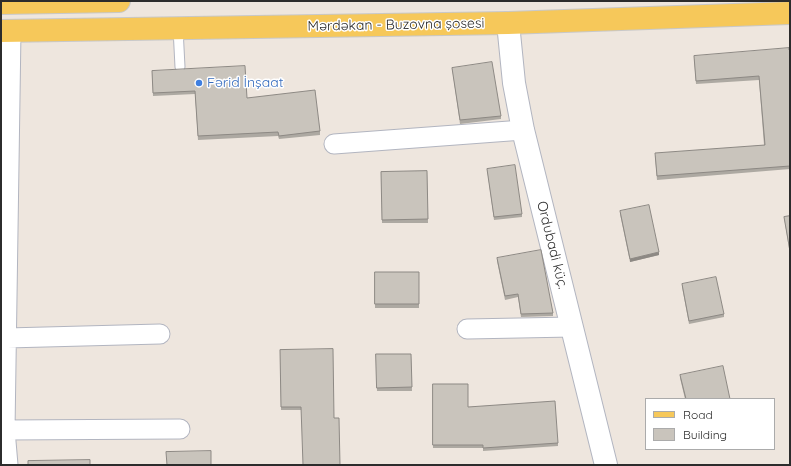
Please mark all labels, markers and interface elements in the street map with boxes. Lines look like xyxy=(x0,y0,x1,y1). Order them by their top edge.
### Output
street label: Mərdəkan - Buzovna şosesi xyxy=(307,15,485,35)
place label: Fərid İnşaat xyxy=(207,75,284,91)
marker: Fərid İnşaat xyxy=(194,78,204,88)
street label: Ordubadi küç. xyxy=(533,199,571,291)
legend xyxy=(645,398,775,450)
text: Road xyxy=(683,407,713,422)
text: Building xyxy=(683,427,727,442)

